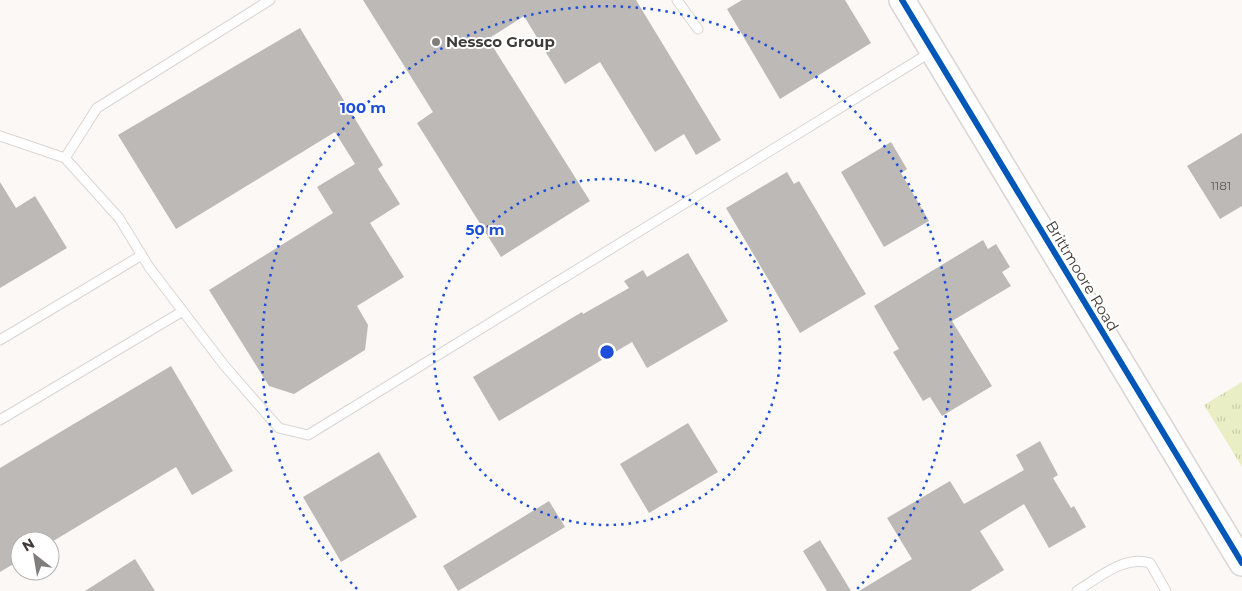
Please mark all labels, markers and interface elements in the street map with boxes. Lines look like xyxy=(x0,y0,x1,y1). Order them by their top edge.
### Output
place label: Nessco Group xyxy=(446,32,555,51)
marker: Nessco Group xyxy=(430,36,442,48)
text: 100 m xyxy=(340,98,386,117)
house number: 1181 xyxy=(1211,178,1231,193)
street label: Brittmoore Road xyxy=(1042,217,1123,335)
text: 50 m xyxy=(465,220,505,239)
centre of rings xyxy=(598,343,616,361)
north arrow xyxy=(10,531,60,581)
text: N xyxy=(19,534,38,555)

